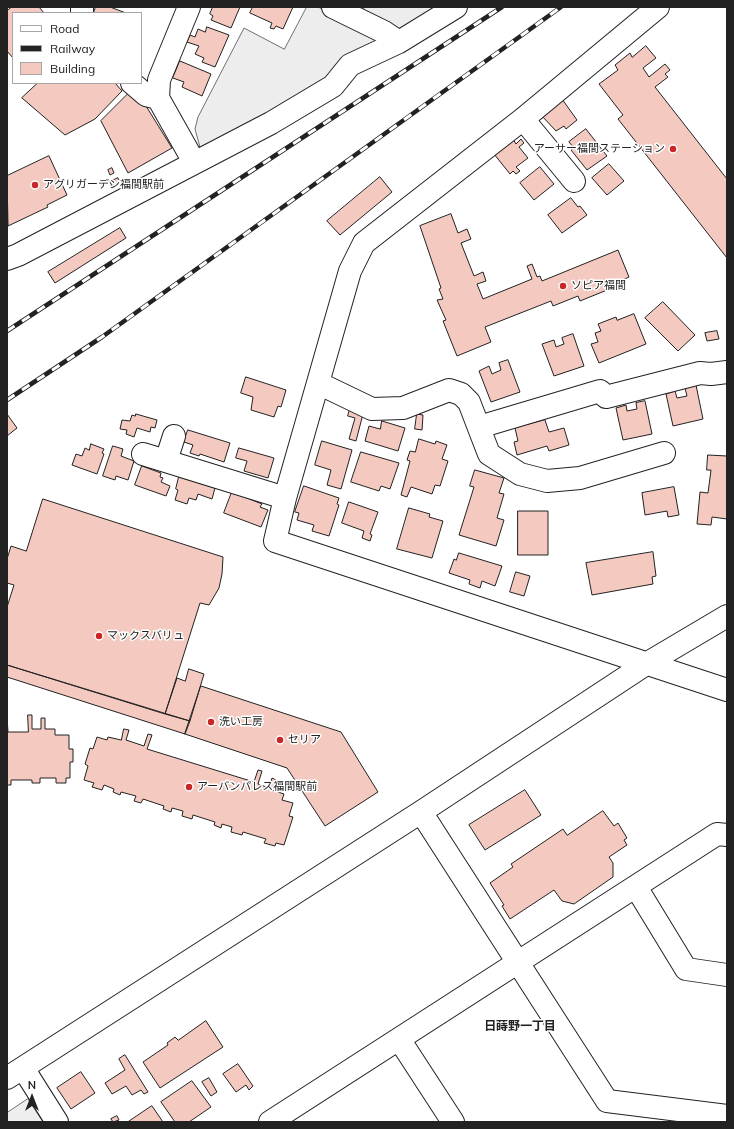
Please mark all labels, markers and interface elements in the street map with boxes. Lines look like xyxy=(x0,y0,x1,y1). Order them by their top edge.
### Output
legend xyxy=(12,12,142,84)
text: Road xyxy=(50,21,79,36)
text: Railway xyxy=(50,41,95,56)
text: Building xyxy=(50,61,95,76)
place label: アーサー福間ステーション xyxy=(534,142,665,156)
marker: アーサー福間ステーション xyxy=(668,144,678,154)
place label: アグリガーデン福間駅前 xyxy=(43,178,164,192)
marker: アグリガーデン福間駅前 xyxy=(30,180,40,190)
place label: ソピア福間 xyxy=(571,279,626,293)
marker: ソピア福間 xyxy=(558,281,568,291)
place label: マックスバリュ xyxy=(107,629,184,643)
marker: マックスバリュ xyxy=(94,631,104,641)
place label: 洗い工房 xyxy=(219,715,263,729)
marker: 洗い工房 xyxy=(206,717,216,727)
place label: セリア xyxy=(288,733,321,747)
marker: セリア xyxy=(275,735,285,745)
place label: アーバンパレス福間駅前 xyxy=(197,780,317,794)
marker: アーバンパレス福間駅前 xyxy=(184,782,194,792)
district label: 日蒔野一丁目 xyxy=(484,1019,556,1033)
north arrow xyxy=(12,1077,52,1117)
text: N xyxy=(28,1078,36,1092)

